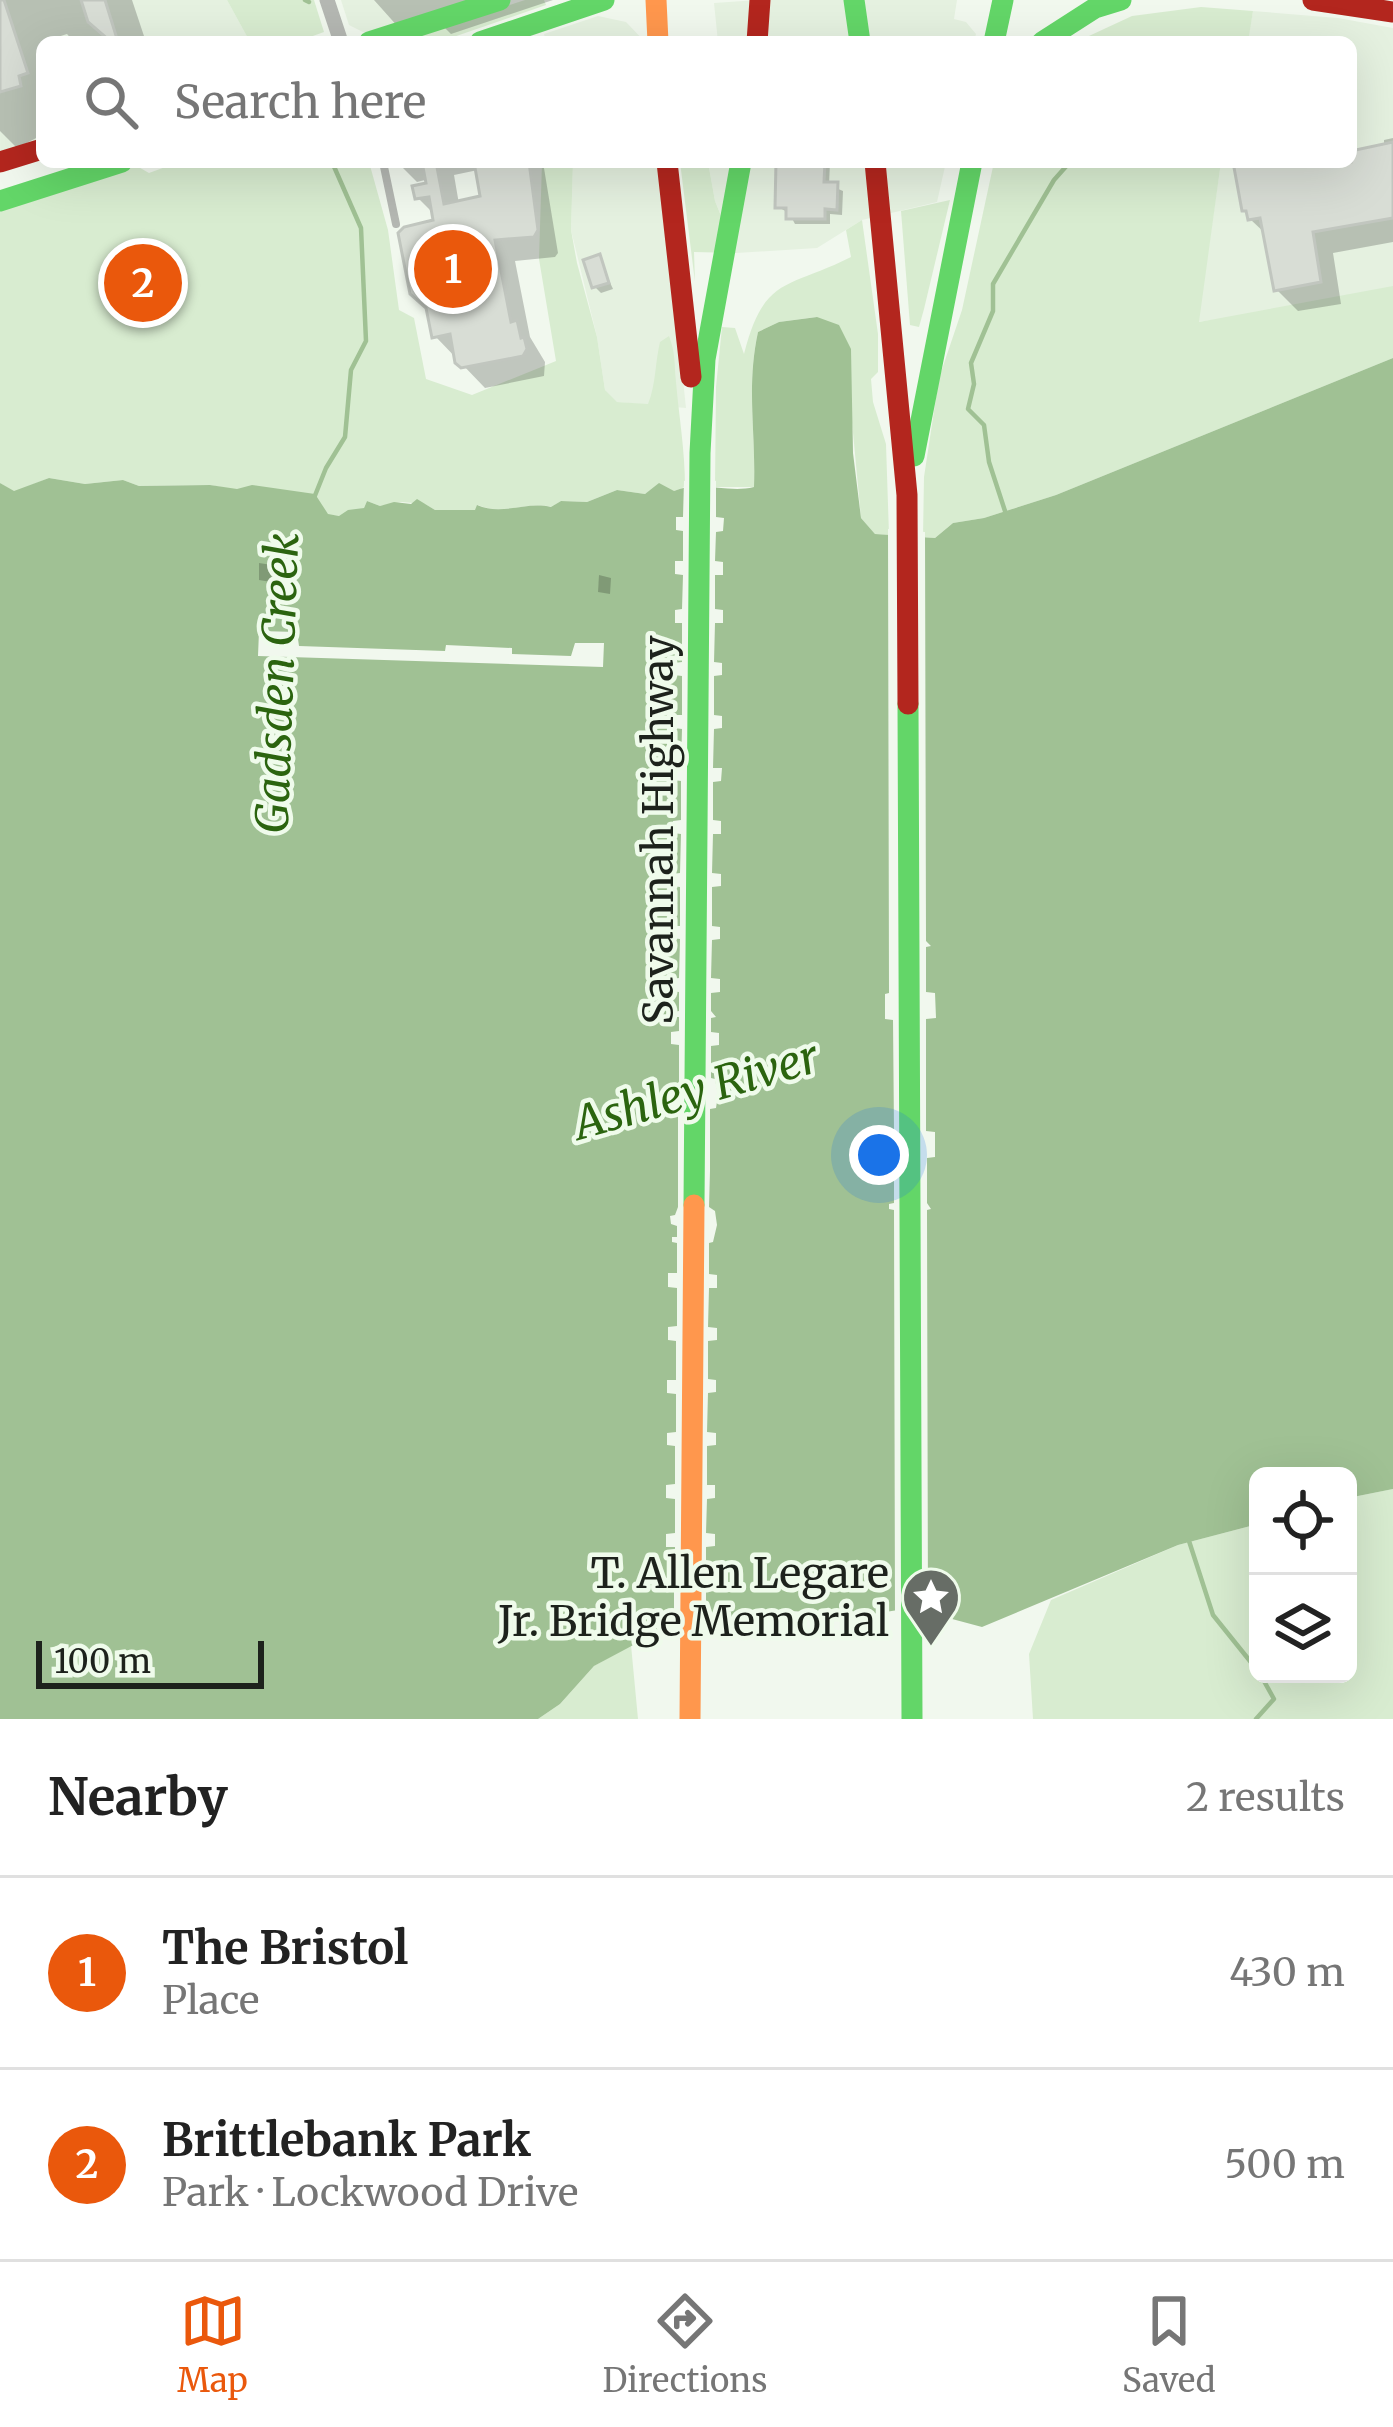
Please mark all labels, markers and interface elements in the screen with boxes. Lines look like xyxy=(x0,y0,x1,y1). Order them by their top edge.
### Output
search box xyxy=(36,36,1357,168)
icon: search xyxy=(78,69,144,135)
text: Search here xyxy=(174,74,426,130)
pin: 1 xyxy=(414,224,492,314)
pin: 2 xyxy=(104,238,182,328)
water label: Gadsden Creek xyxy=(244,531,310,834)
street label: Savannah Highway xyxy=(632,635,685,1025)
water label: Ashley River xyxy=(564,1028,826,1152)
your location xyxy=(849,1125,909,1185)
map controls xyxy=(1249,1467,1357,1683)
button: locate xyxy=(1249,1467,1357,1575)
place label: T. Allen Legare Jr. Bridge Memorial xyxy=(497,1547,889,1648)
place icon: T. Allen Legare Jr. Bridge Memorial xyxy=(900,1566,962,1648)
button: layers xyxy=(1249,1575,1357,1683)
scale bar xyxy=(36,1635,264,1688)
text: 100 m xyxy=(54,1641,151,1682)
text: Nearby xyxy=(48,1765,228,1829)
text: 2 results xyxy=(1186,1773,1345,1822)
text: The Bristol xyxy=(162,1920,408,1976)
text: 1 xyxy=(78,1948,96,1997)
text: 430 m xyxy=(1229,1948,1345,1997)
text: Place xyxy=(162,1976,259,2025)
text: Brittlebank Park xyxy=(162,2112,531,2168)
text: 2 xyxy=(76,2140,98,2189)
text: 500 m xyxy=(1224,2140,1345,2189)
text: Park · Lockwood Drive xyxy=(162,2168,578,2217)
tab: Map xyxy=(177,2288,248,2401)
tab: Directions xyxy=(602,2288,767,2401)
tab: Saved xyxy=(1122,2288,1216,2401)

